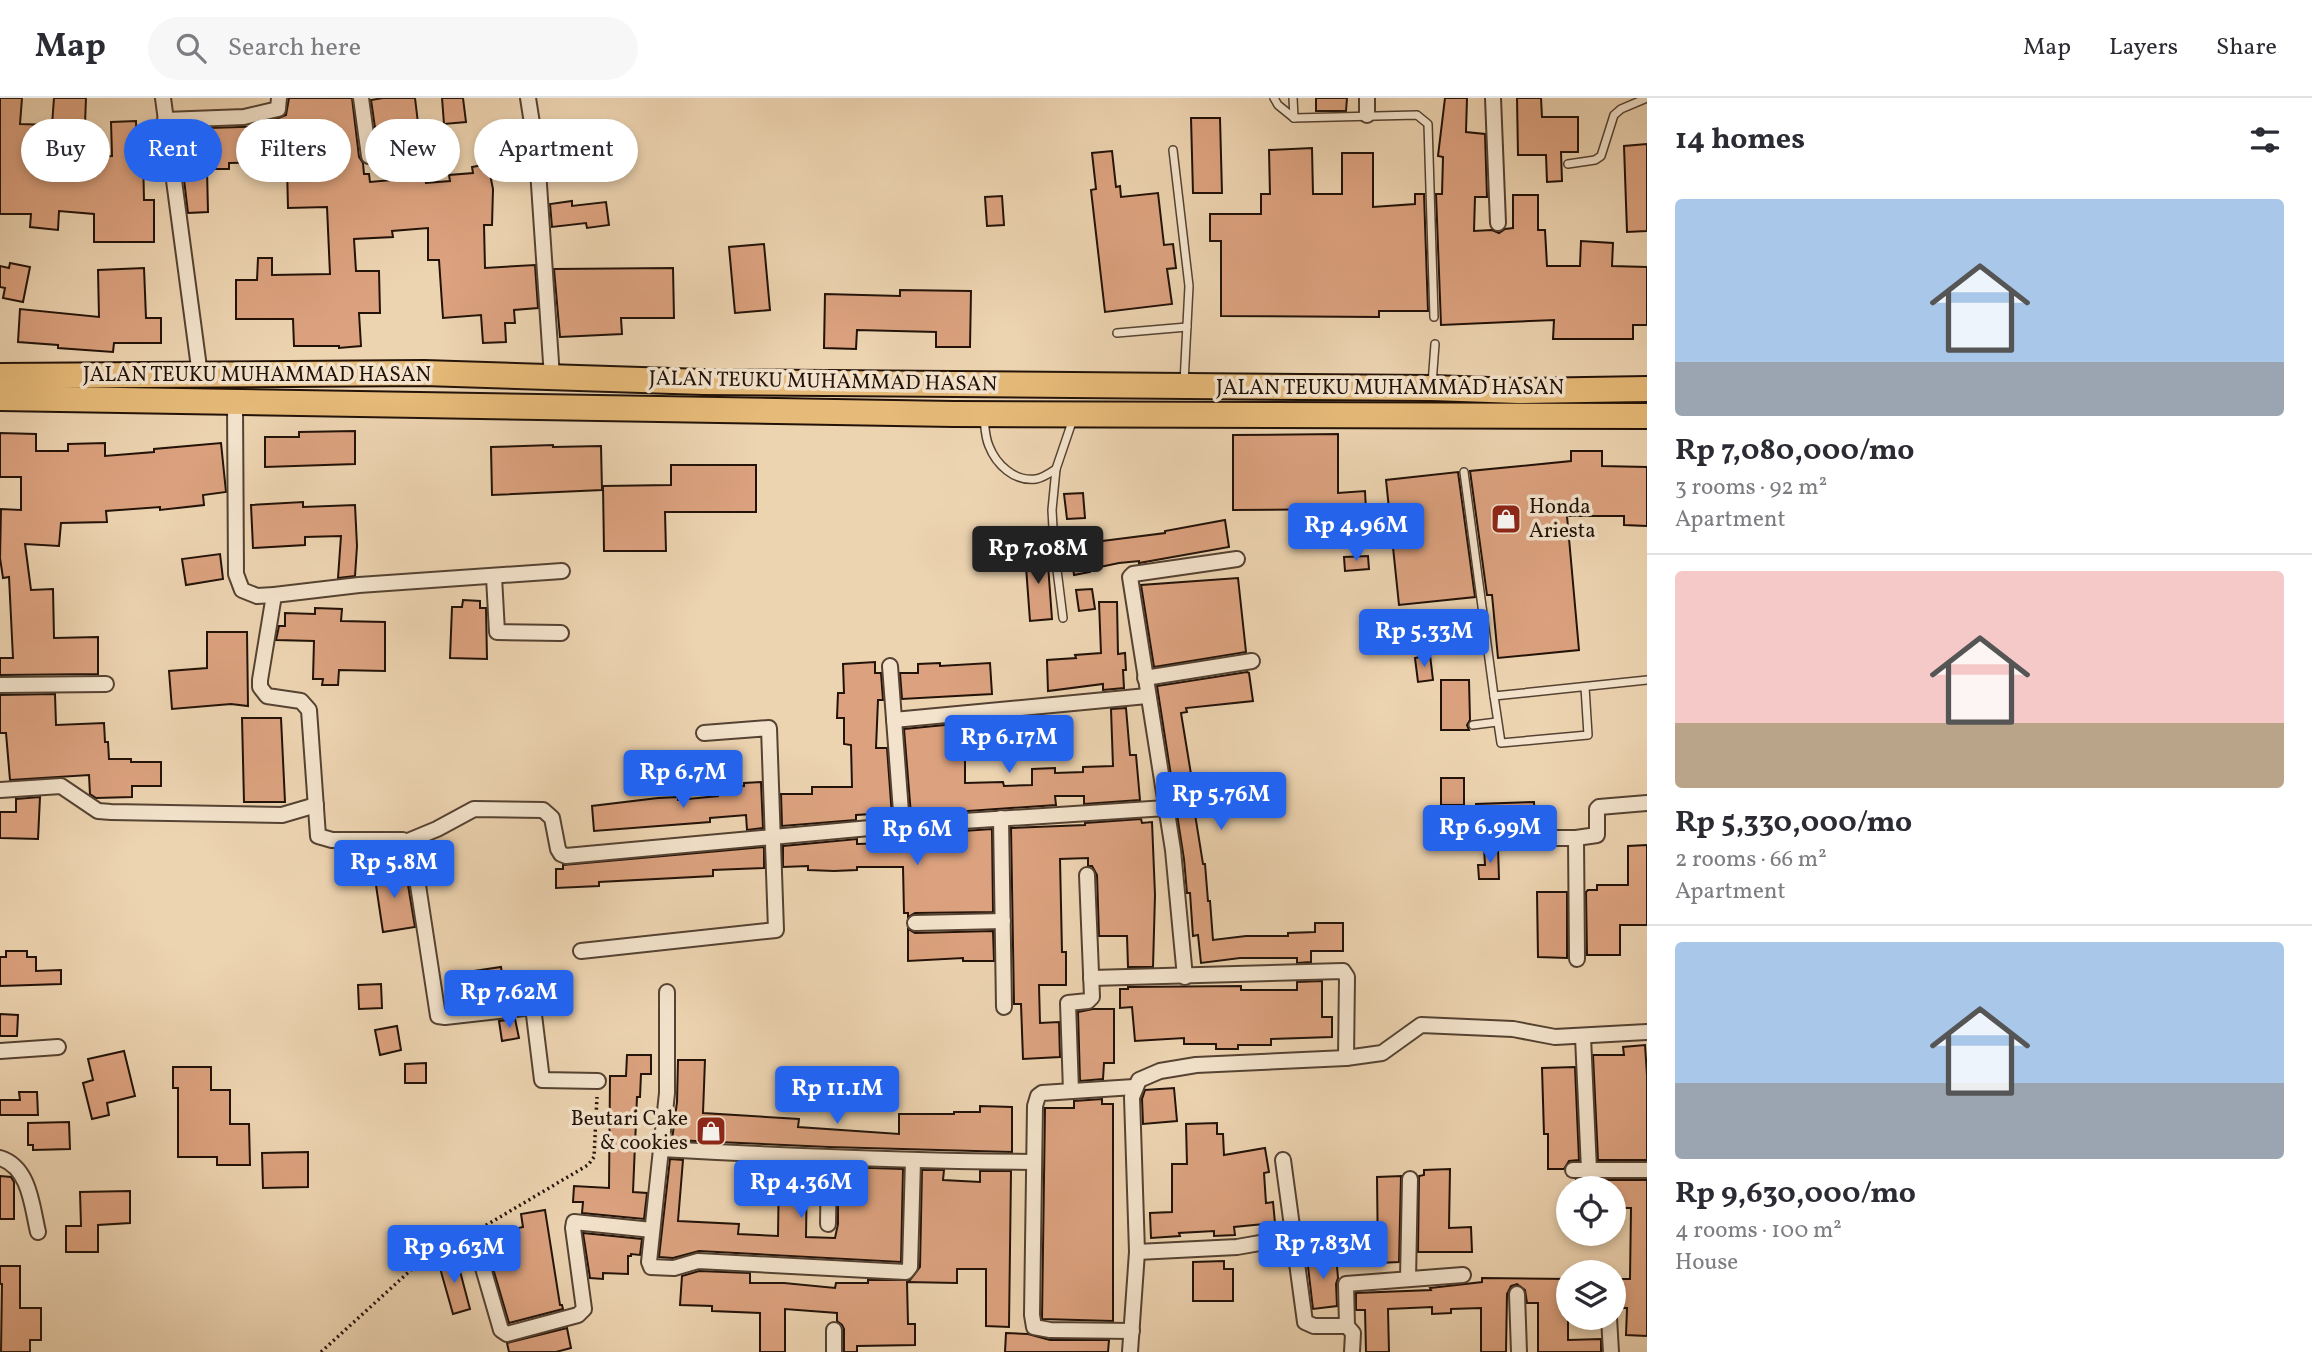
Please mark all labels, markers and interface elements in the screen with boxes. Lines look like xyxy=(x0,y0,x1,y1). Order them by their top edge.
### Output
search box xyxy=(148,17,638,80)
text: Map xyxy=(35,25,106,71)
icon: search xyxy=(172,29,210,67)
text: Search here xyxy=(228,30,361,66)
text: Map xyxy=(2023,31,2071,65)
text: Layers xyxy=(2109,31,2178,65)
text: Share xyxy=(2216,31,2277,65)
chip: Buy xyxy=(21,119,110,182)
chip: Rent xyxy=(124,119,222,182)
chip: Filters xyxy=(236,119,351,182)
chip: New xyxy=(365,119,460,182)
chip: Apartment xyxy=(474,119,638,182)
text: 14 homes xyxy=(1675,119,1805,161)
icon: filters xyxy=(2246,121,2284,159)
icon: home xyxy=(1917,245,2043,371)
street label: JALAN TEUKU MUHAMMAD HASAN xyxy=(83,361,431,390)
street label: JALAN TEUKU MUHAMMAD HASAN xyxy=(649,364,997,400)
street label: JALAN TEUKU MUHAMMAD HASAN xyxy=(1216,374,1564,403)
text: Rp 7,080,000/mo xyxy=(1675,430,1914,472)
text: 3 rooms · 92 m² xyxy=(1675,472,1827,504)
place label: Honda Ariesta xyxy=(1529,493,1596,546)
shop icon: Honda Ariesta xyxy=(1489,502,1523,536)
pin: Rp 4.96M xyxy=(1284,504,1428,563)
text: Apartment xyxy=(1675,504,1786,536)
text: Rp 4.96M xyxy=(1304,510,1408,542)
pin: Rp 7.08M xyxy=(966,526,1110,586)
text: Rp 7.08M xyxy=(988,533,1088,565)
pin: Rp 5.33M xyxy=(1352,610,1496,669)
text: Rp 5.33M xyxy=(1375,616,1473,648)
icon: home xyxy=(1917,617,2043,743)
pin: Rp 6.17M xyxy=(937,716,1081,775)
text: Rp 6.17M xyxy=(961,722,1057,754)
pin: Rp 6.7M xyxy=(618,750,748,810)
text: Rp 6.7M xyxy=(640,757,726,789)
pin: Rp 5.76M xyxy=(1149,772,1293,832)
text: Rp 5.76M xyxy=(1172,779,1270,811)
text: Rp 5,330,000/mo xyxy=(1675,802,1912,844)
pin: Rp 6.99M xyxy=(1418,806,1562,865)
pin: Rp 6M xyxy=(868,808,966,867)
text: Rp 6.99M xyxy=(1439,812,1541,844)
text: Rp 6M xyxy=(882,814,952,846)
pin: Rp 5.8M xyxy=(329,840,459,900)
text: 2 rooms · 66 m² xyxy=(1675,844,1827,876)
text: Rp 5.8M xyxy=(350,847,438,879)
text: Apartment xyxy=(1675,876,1786,908)
pin: Rp 7.62M xyxy=(437,970,581,1030)
text: Rp 7.62M xyxy=(460,977,558,1009)
icon: home xyxy=(1917,988,2043,1114)
pin: Rp 11.1M xyxy=(765,1066,909,1126)
text: Rp 11.1M xyxy=(791,1073,883,1105)
place label: Beutari Cake & cookies xyxy=(571,1105,688,1158)
shop icon: Beutari Cake & cookies xyxy=(694,1114,728,1148)
pin: Rp 4.36M xyxy=(729,1160,873,1220)
text: Rp 4.36M xyxy=(750,1167,852,1199)
text: Rp 9,630,000/mo xyxy=(1675,1173,1916,1215)
map controls xyxy=(1556,1176,1626,1330)
button: locate xyxy=(1556,1176,1626,1246)
text: 4 rooms · 100 m² xyxy=(1675,1215,1842,1247)
pin: Rp 7.83M xyxy=(1251,1222,1395,1281)
pin: Rp 9.63M xyxy=(382,1226,526,1285)
text: Rp 7.83M xyxy=(1275,1228,1371,1260)
text: Rp 9.63M xyxy=(404,1232,504,1264)
text: House xyxy=(1675,1247,1738,1279)
button: layers xyxy=(1556,1260,1626,1330)

